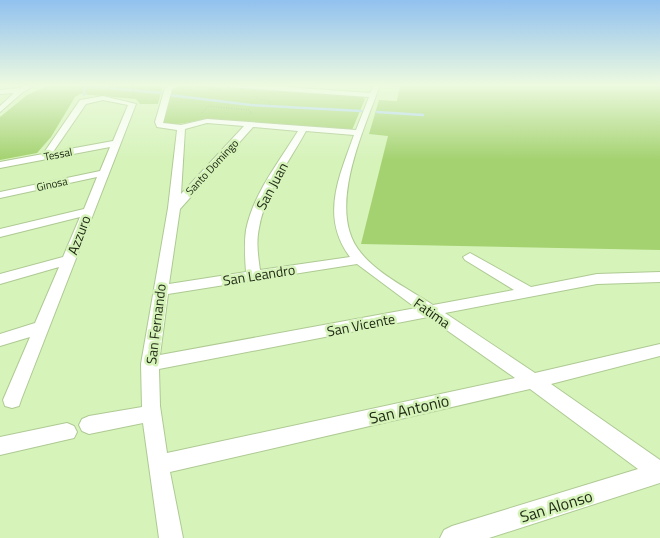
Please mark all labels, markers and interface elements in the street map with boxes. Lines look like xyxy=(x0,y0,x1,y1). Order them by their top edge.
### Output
street label: Santo Domingo xyxy=(182,135,242,199)
street label: Tessal xyxy=(42,143,74,165)
street label: San Juan xyxy=(250,158,293,213)
street label: Ginosa xyxy=(35,173,70,195)
street label: Azzuro xyxy=(61,212,96,258)
street label: San Leandro xyxy=(221,258,297,291)
street label: San Fernando xyxy=(140,282,171,365)
street label: Fatima xyxy=(410,292,455,333)
street label: San Vicente xyxy=(325,308,397,341)
street label: San Antonio xyxy=(367,388,451,430)
street label: San Alonso xyxy=(517,484,595,528)

